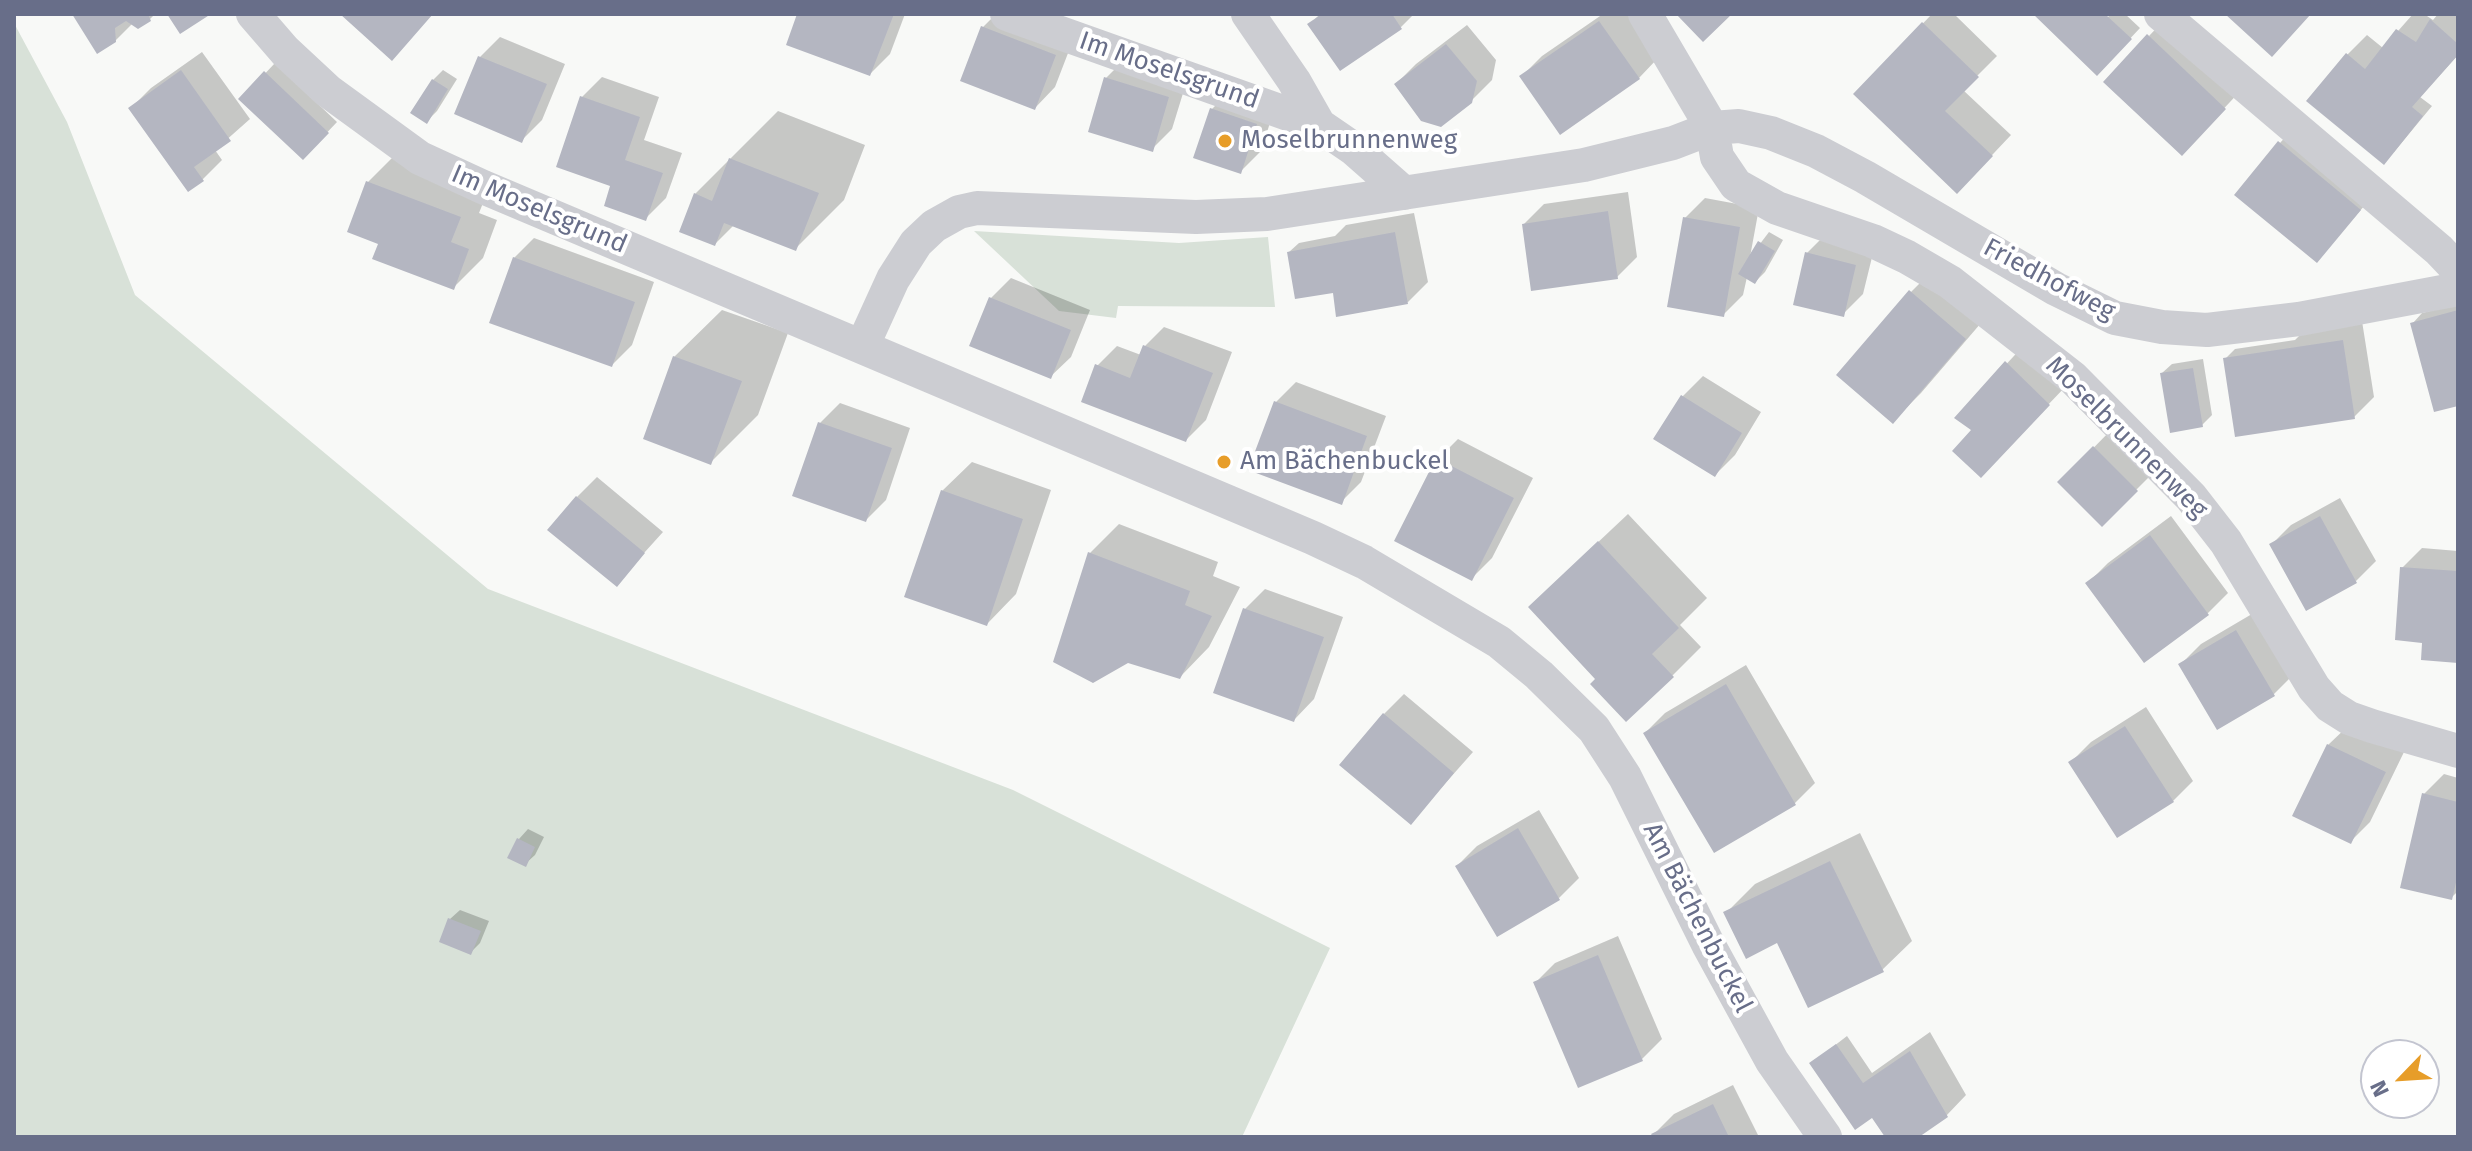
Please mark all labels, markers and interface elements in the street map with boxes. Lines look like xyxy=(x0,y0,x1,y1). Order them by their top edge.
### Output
street label: Im Moselsgrund xyxy=(1075,26,1263,116)
place label: Moselbrunnenweg xyxy=(1241,125,1457,157)
marker: Moselbrunnenweg xyxy=(1216,132,1234,150)
street label: Im Moselsgrund xyxy=(446,159,632,261)
street label: Friedhofweg xyxy=(1978,232,2120,328)
street label: Moselbrunnenweg xyxy=(2039,351,2213,525)
place label: Am Bächenbuckel xyxy=(1240,446,1449,478)
marker: Am Bächenbuckel xyxy=(1215,453,1233,471)
street label: Am Bächenbuckel xyxy=(1636,818,1758,1018)
north arrow xyxy=(2360,1039,2440,1119)
text: N xyxy=(2364,1076,2395,1101)

